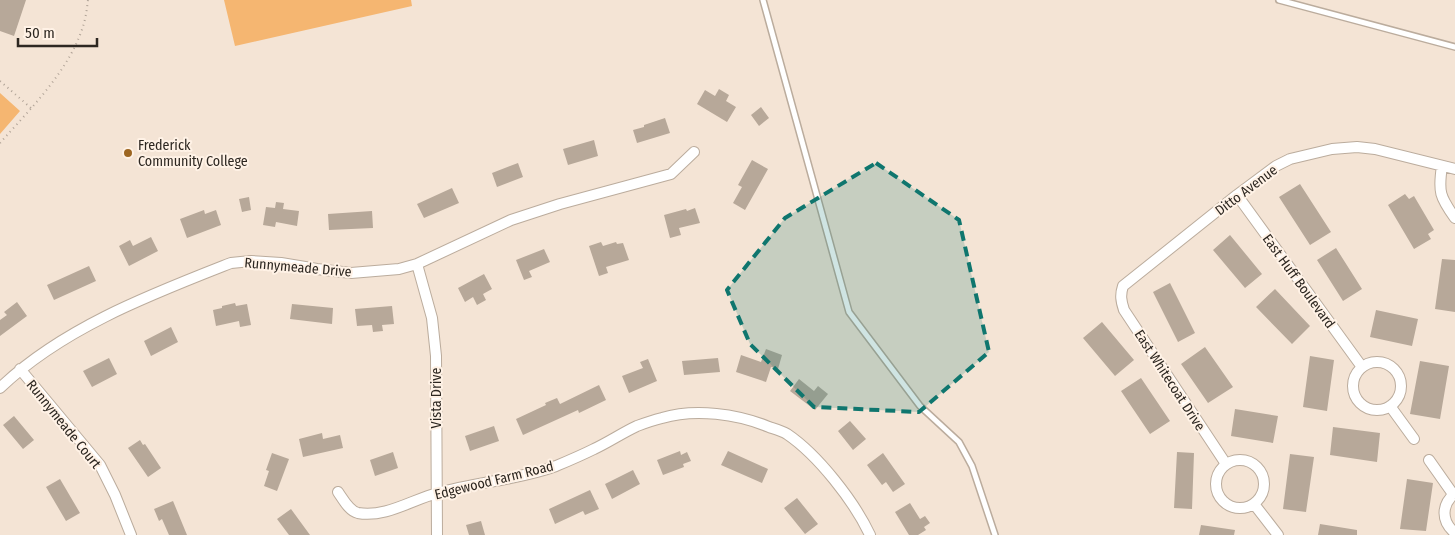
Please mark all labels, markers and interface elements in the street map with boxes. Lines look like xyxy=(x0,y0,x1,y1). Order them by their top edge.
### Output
scale bar xyxy=(18,15,96,47)
text: 50 m xyxy=(25,24,55,42)
place label: Frederick Community College xyxy=(138,137,248,170)
marker: Frederick Community College xyxy=(122,147,134,159)
street label: Ditto Avenue xyxy=(1212,161,1281,219)
street label: East Huff Boulevard xyxy=(1259,231,1339,332)
street label: Runnymeade Drive xyxy=(244,254,352,281)
street label: East Whitecoat Drive xyxy=(1131,327,1209,434)
street label: Vista Drive xyxy=(428,367,445,428)
street label: Runnymeade Court xyxy=(23,377,105,472)
street label: Edgewood Farm Road xyxy=(433,457,555,503)

